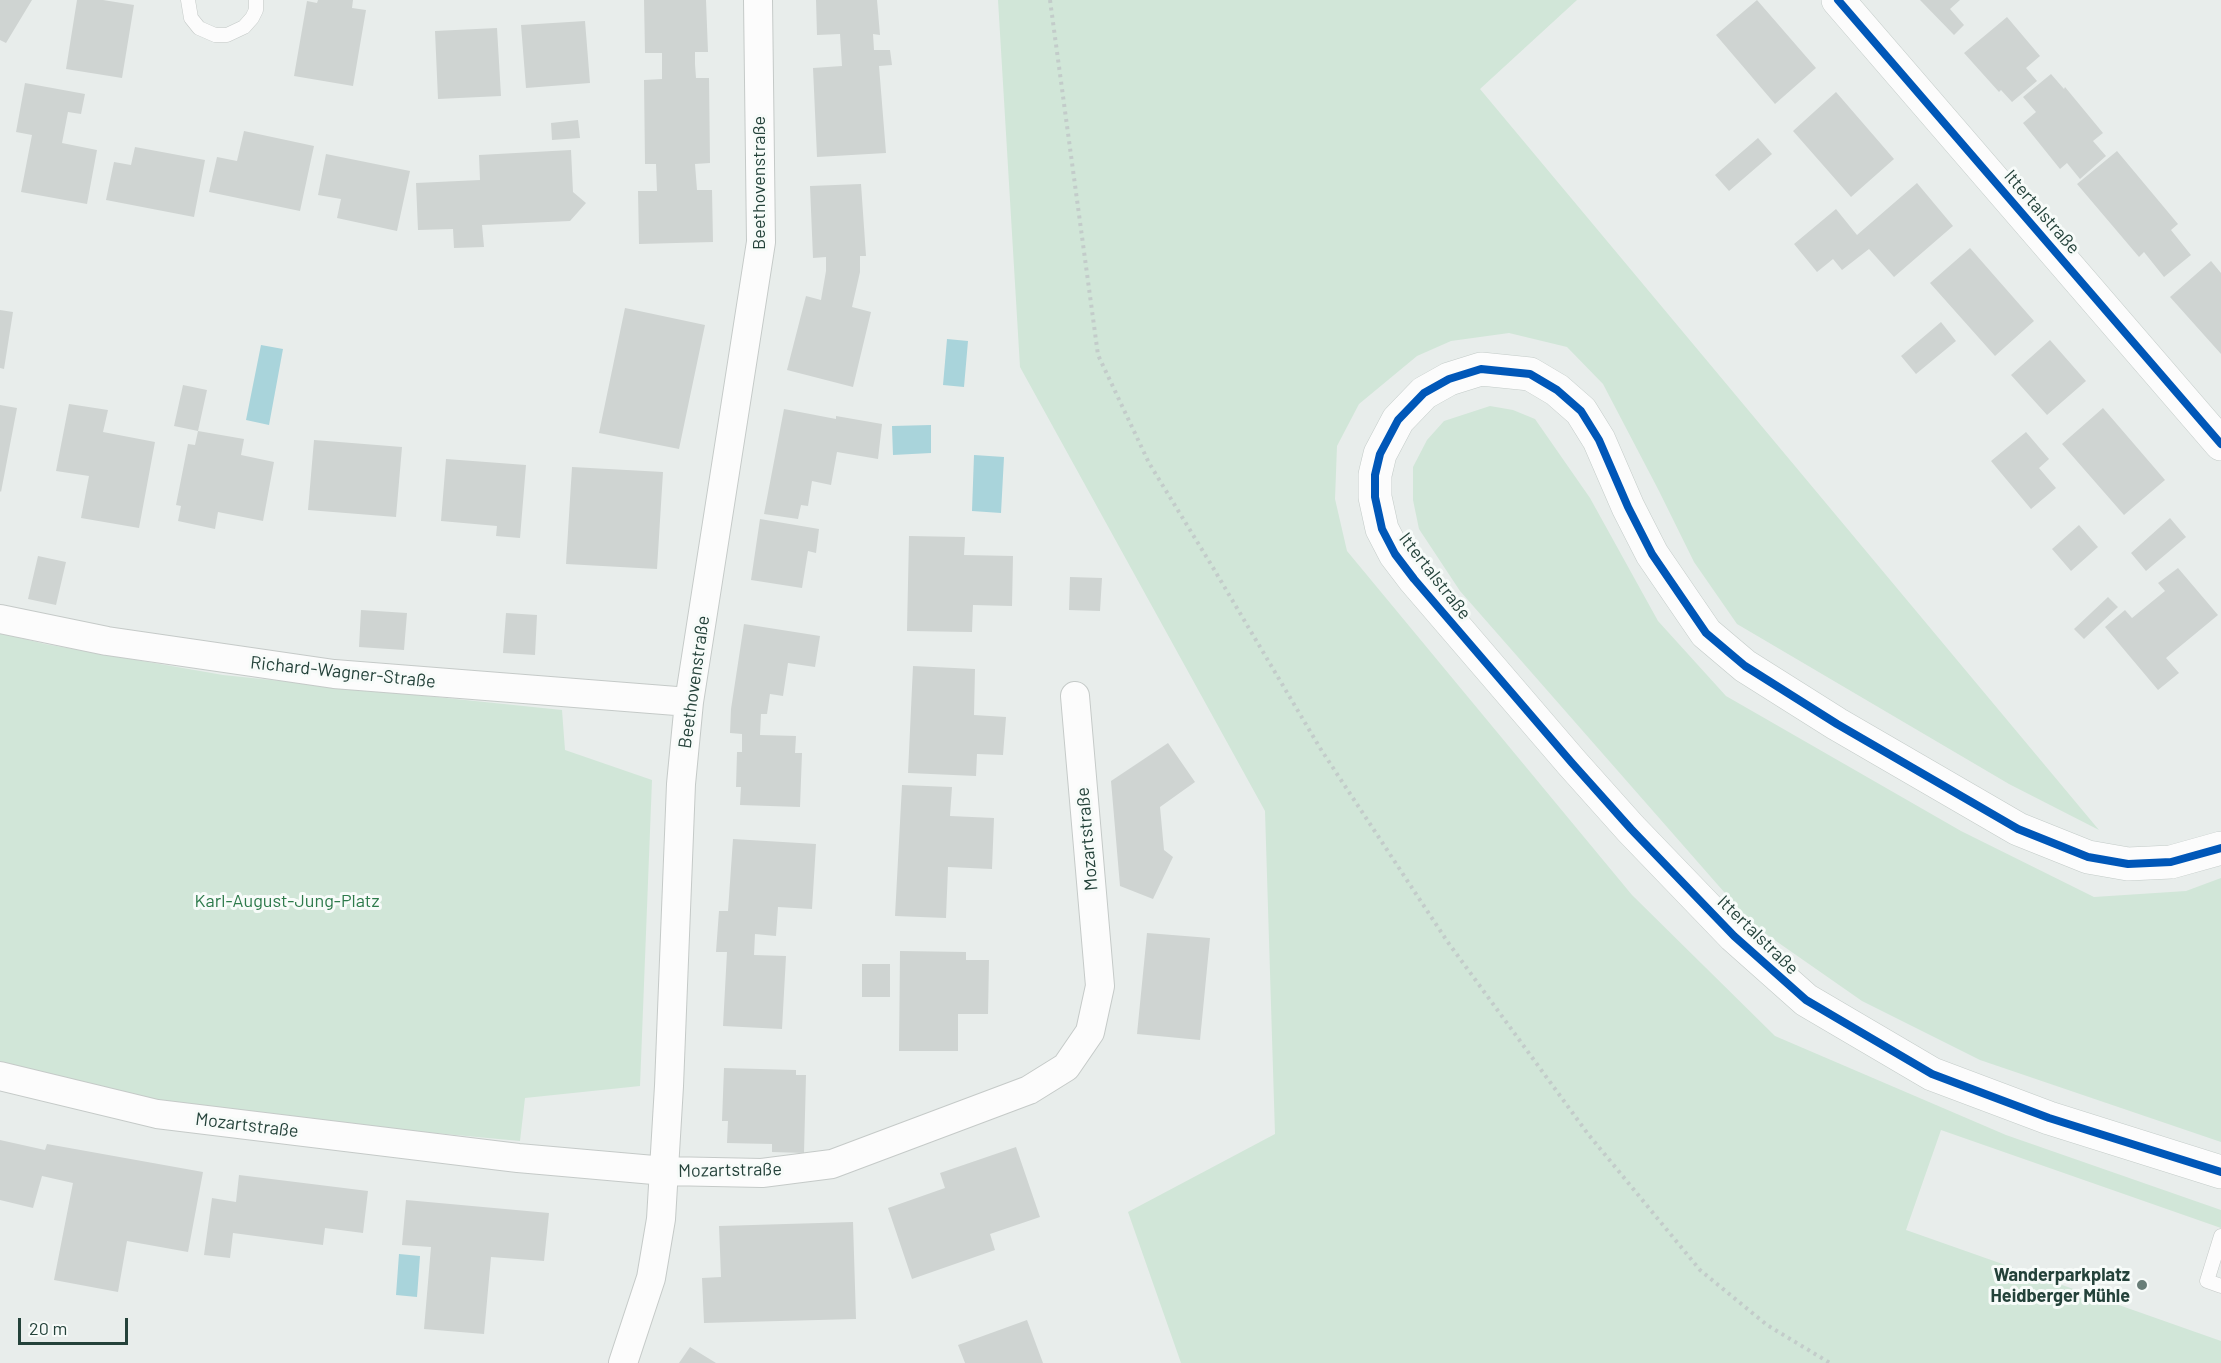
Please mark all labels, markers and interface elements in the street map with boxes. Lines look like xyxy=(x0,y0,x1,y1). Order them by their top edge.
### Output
street label: Beethovenstraße xyxy=(748,116,770,250)
street label: Ittertalstraße xyxy=(2000,166,2084,258)
street label: Ittertalstraße xyxy=(1394,528,1476,624)
street label: Beethovenstraße xyxy=(674,614,714,750)
street label: Richard-Wagner-Straße xyxy=(249,652,437,692)
street label: Mozartstraße xyxy=(1072,786,1102,892)
park label: Karl-August-Jung-Platz xyxy=(195,890,379,912)
street label: Ittertalstraße xyxy=(1713,891,1803,979)
street label: Mozartstraße xyxy=(194,1108,300,1142)
street label: Mozartstraße xyxy=(678,1158,782,1182)
place label: Wanderparkplatz Heidberger Mühle xyxy=(1991,1264,2130,1306)
marker: Wanderparkplatz Heidberger Mühle xyxy=(2135,1278,2149,1292)
scale bar xyxy=(21,1306,130,1344)
text: 20 m xyxy=(29,1317,67,1339)

